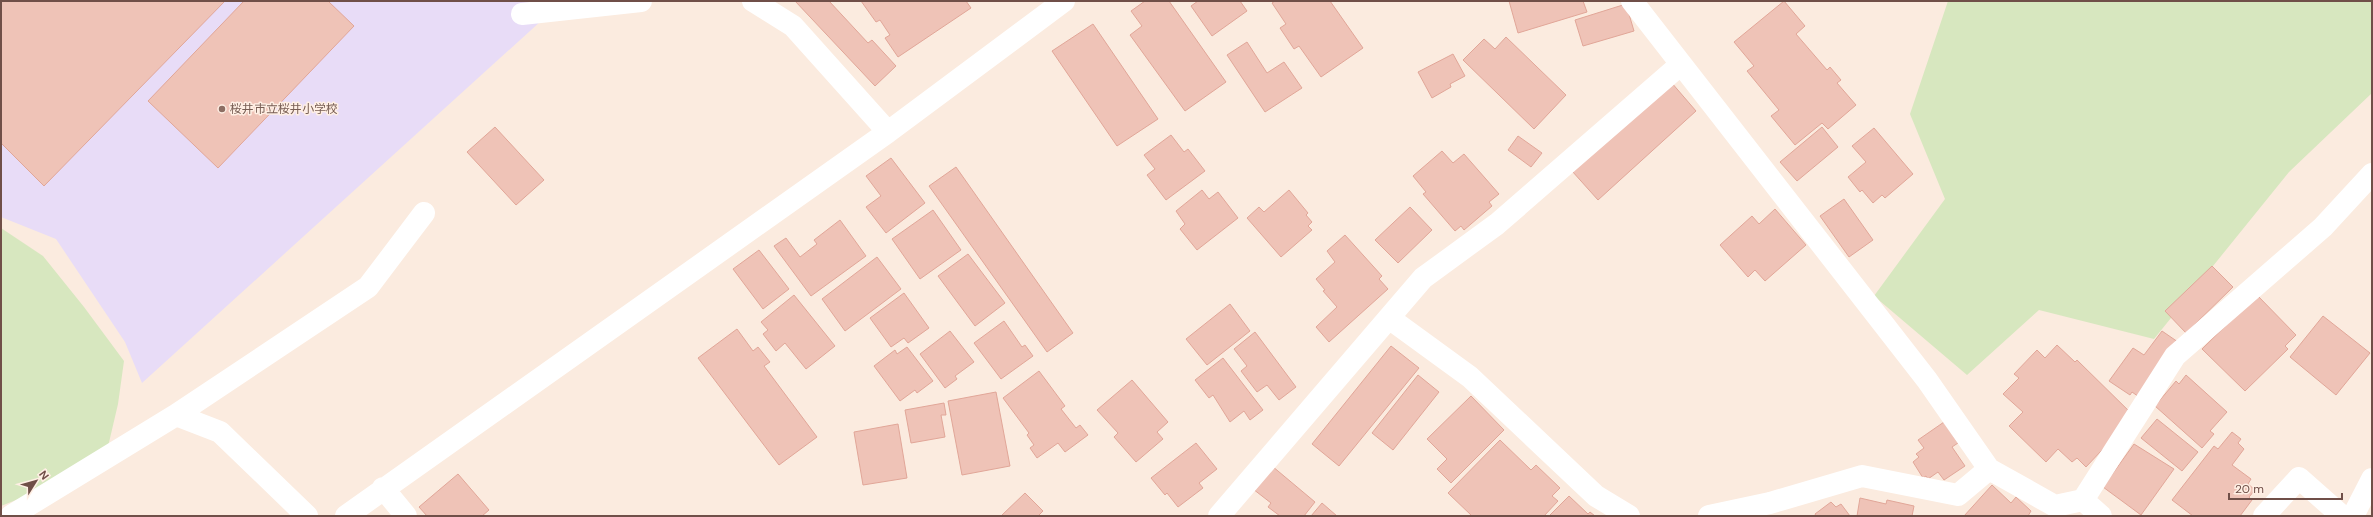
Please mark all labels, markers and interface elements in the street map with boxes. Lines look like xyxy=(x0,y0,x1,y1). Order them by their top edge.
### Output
place label: 桜井市立桜井小学校 xyxy=(230,101,338,117)
marker: 桜井市立桜井小学校 xyxy=(217,104,227,114)
north arrow xyxy=(16,461,56,501)
text: N xyxy=(36,468,52,482)
scale bar xyxy=(2229,475,2342,501)
text: 20 m xyxy=(2235,481,2264,497)

